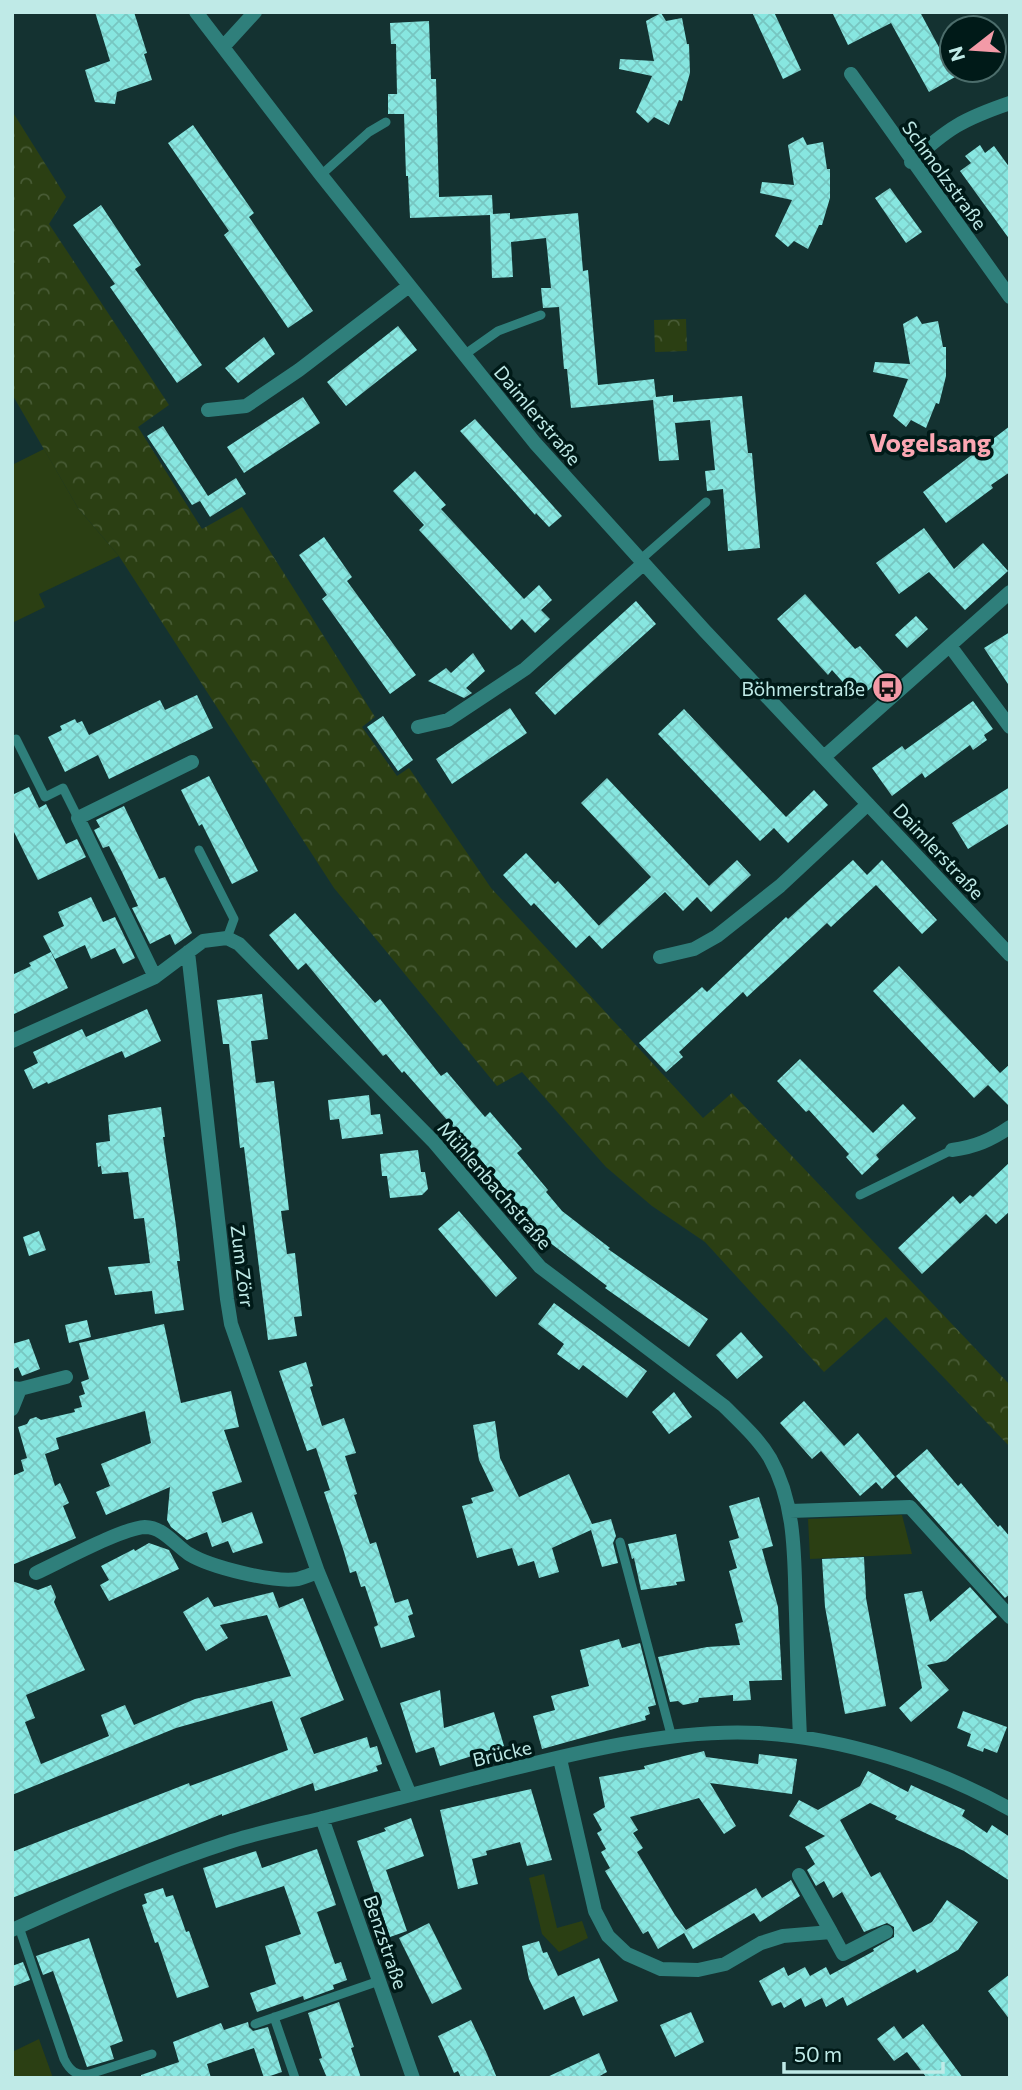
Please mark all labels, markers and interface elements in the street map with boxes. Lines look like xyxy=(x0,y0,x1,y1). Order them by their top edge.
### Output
north arrow xyxy=(938,14,1008,84)
text: N xyxy=(943,44,969,64)
street label: Schmolzstraße xyxy=(898,116,992,234)
street label: Daimlerstraße xyxy=(490,361,586,469)
district label: Vogelsang xyxy=(869,426,991,457)
bus stop icon: Böhmerstraße xyxy=(871,671,905,705)
place label: Böhmerstraße xyxy=(741,677,865,700)
street label: Daimlerstraße xyxy=(889,798,989,904)
street label: Mühlenbachstraße xyxy=(433,1116,557,1254)
street label: Zum Zörr xyxy=(227,1223,260,1309)
street label: Brücke xyxy=(470,1735,534,1771)
street label: Benzstraße xyxy=(359,1892,413,1992)
scale bar xyxy=(784,2030,943,2074)
text: 50 m xyxy=(794,2041,842,2066)

